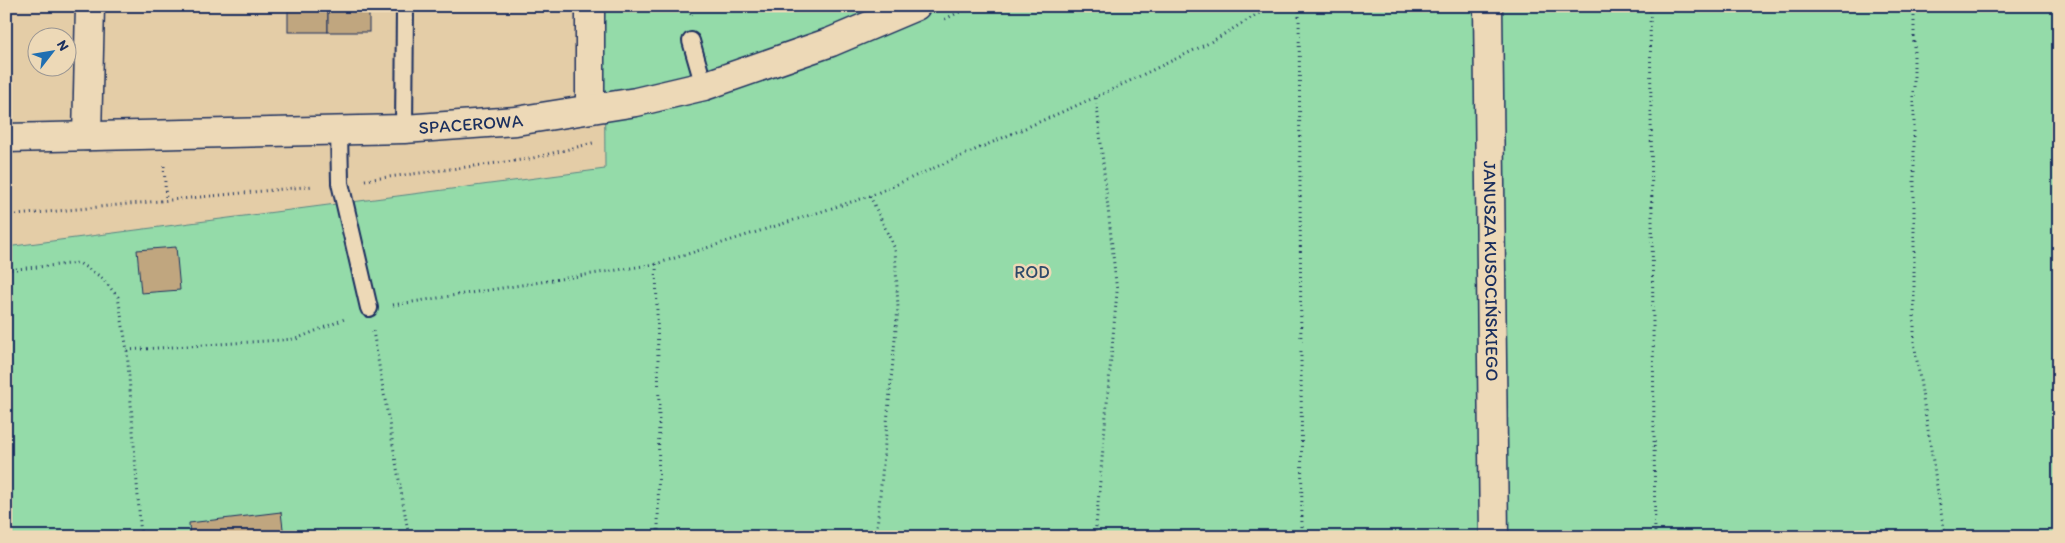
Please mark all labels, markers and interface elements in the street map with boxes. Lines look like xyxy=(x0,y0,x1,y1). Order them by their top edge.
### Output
north arrow xyxy=(28,28,78,78)
text: N xyxy=(53,37,72,54)
street label: SPACEROWA xyxy=(418,109,525,139)
street label: JANUSZA KUSOCIŃSKIEGO xyxy=(1479,160,1503,381)
park label: ROD xyxy=(1014,261,1050,283)

